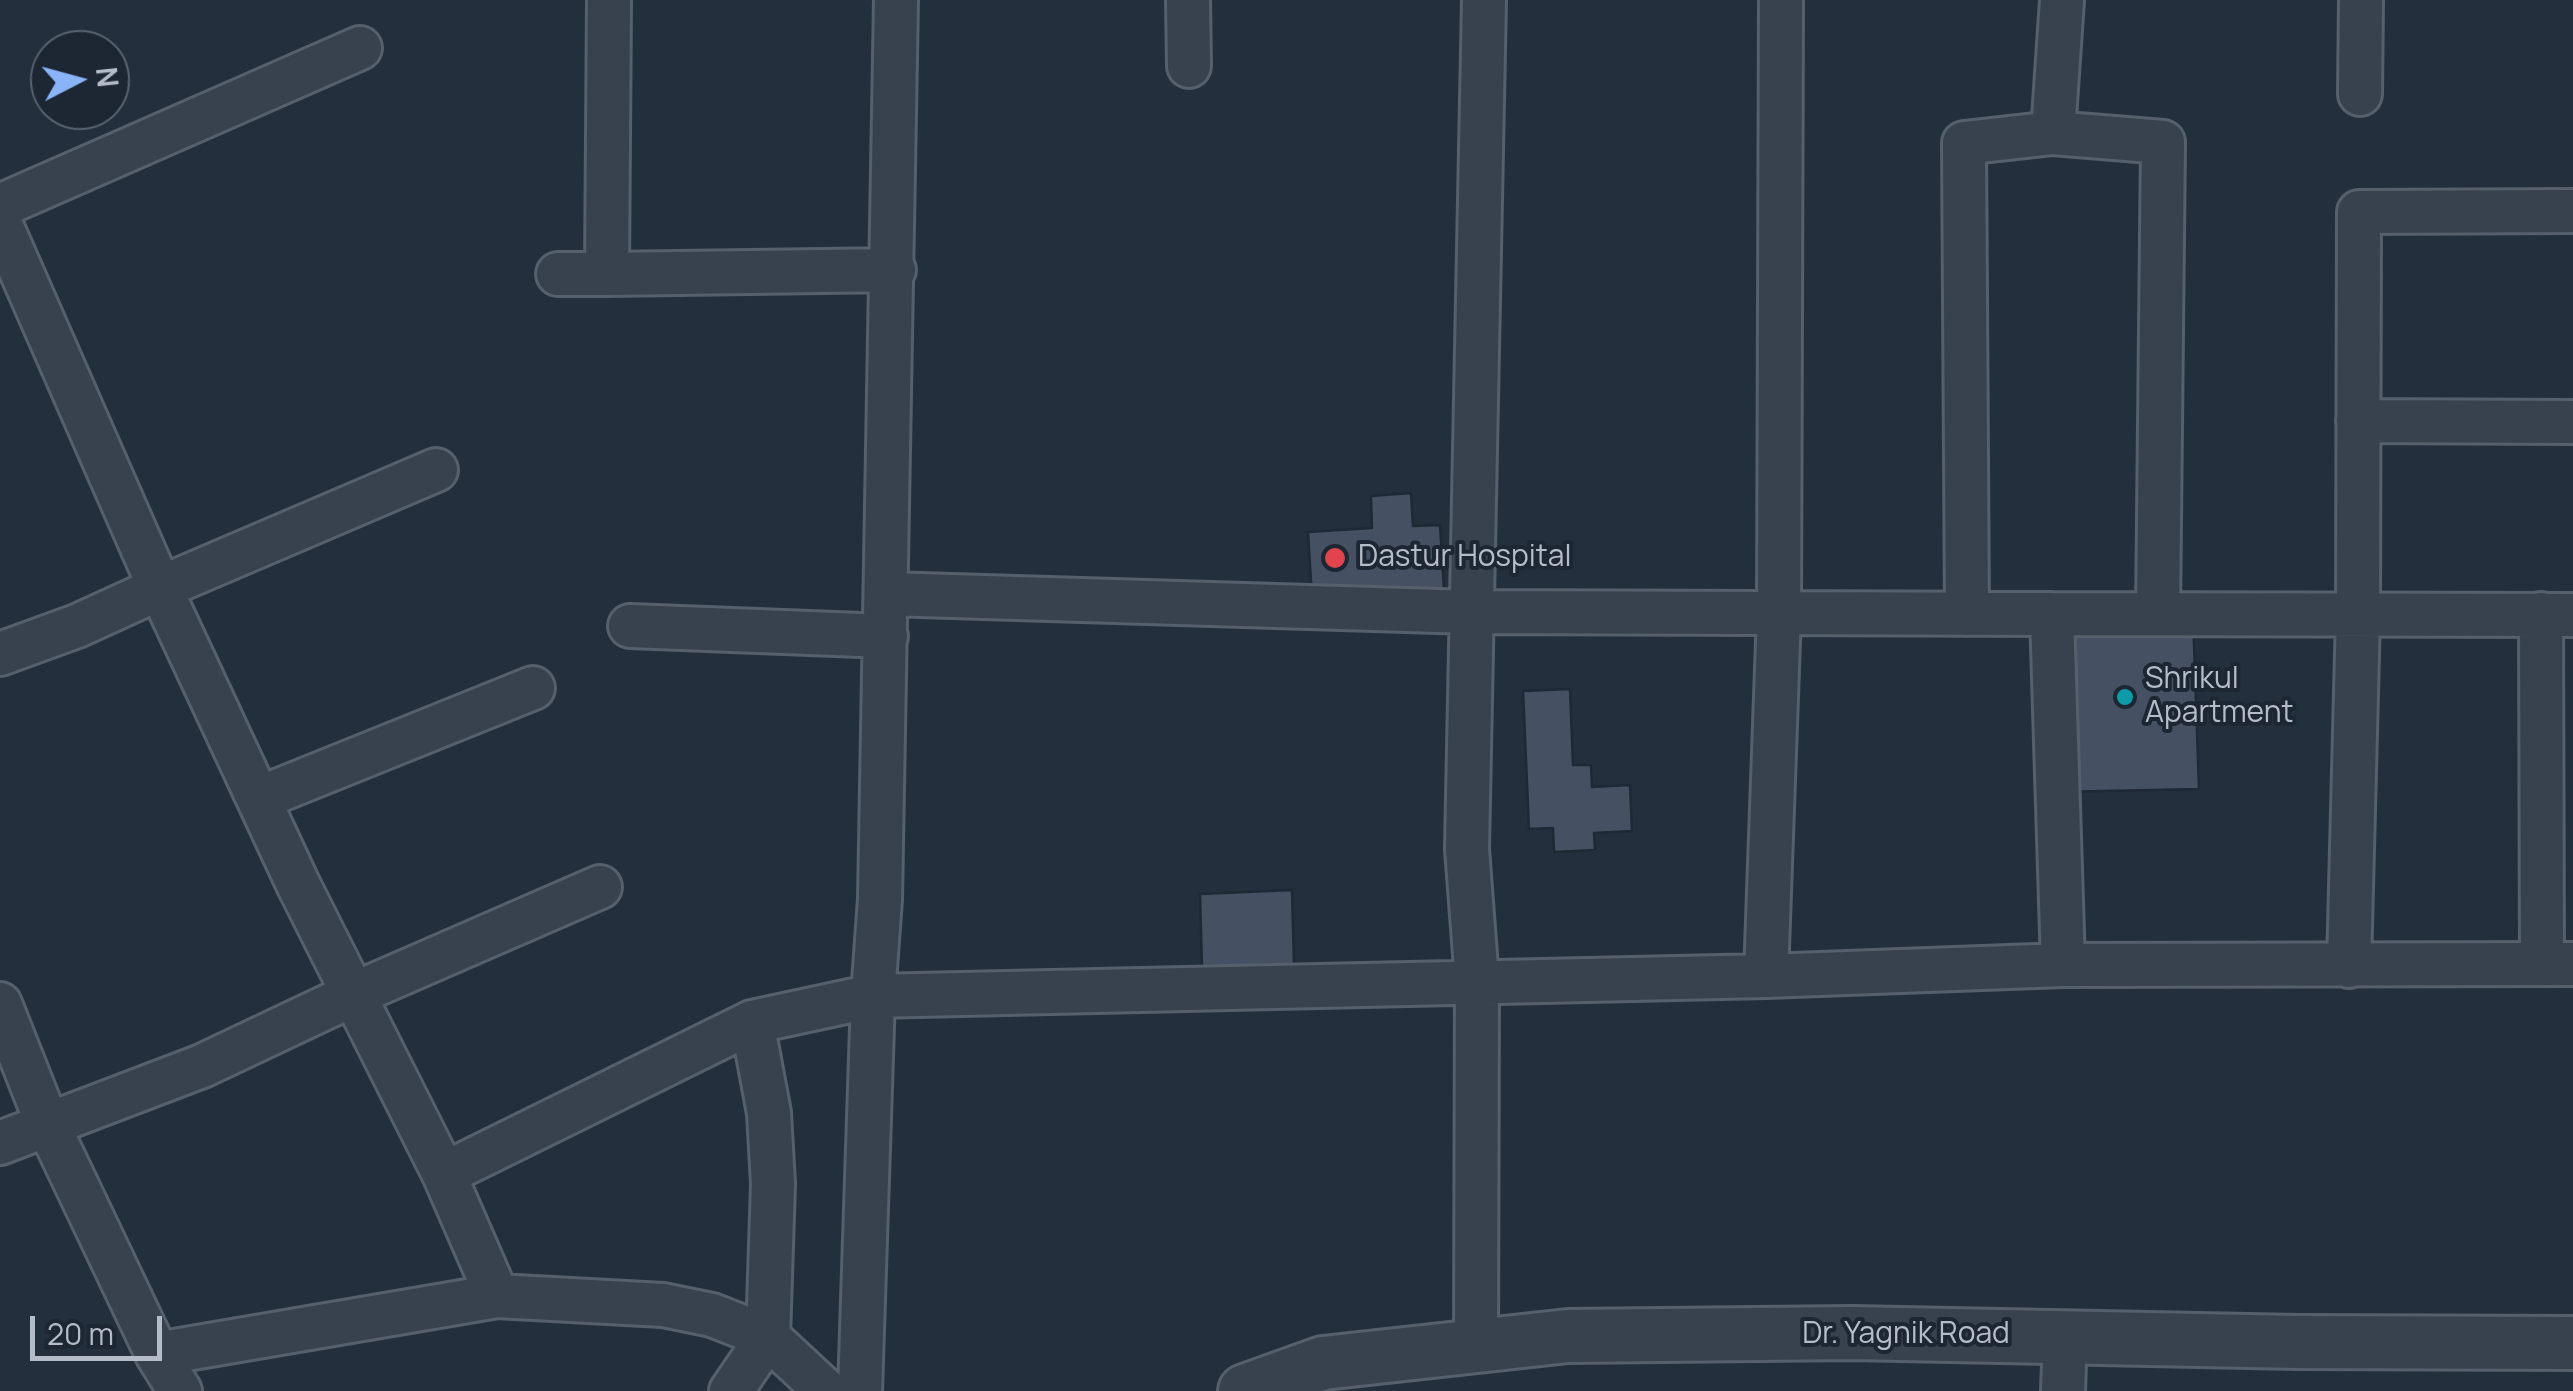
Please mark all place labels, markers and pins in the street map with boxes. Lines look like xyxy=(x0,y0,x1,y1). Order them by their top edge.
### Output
place label: Dastur Hospital xyxy=(1358,540,1572,576)
marker: Dastur Hospital xyxy=(1322,545,1348,571)
place label: Shrikul Apartment xyxy=(2145,662,2294,732)
marker: Shrikul Apartment xyxy=(2114,686,2136,708)

